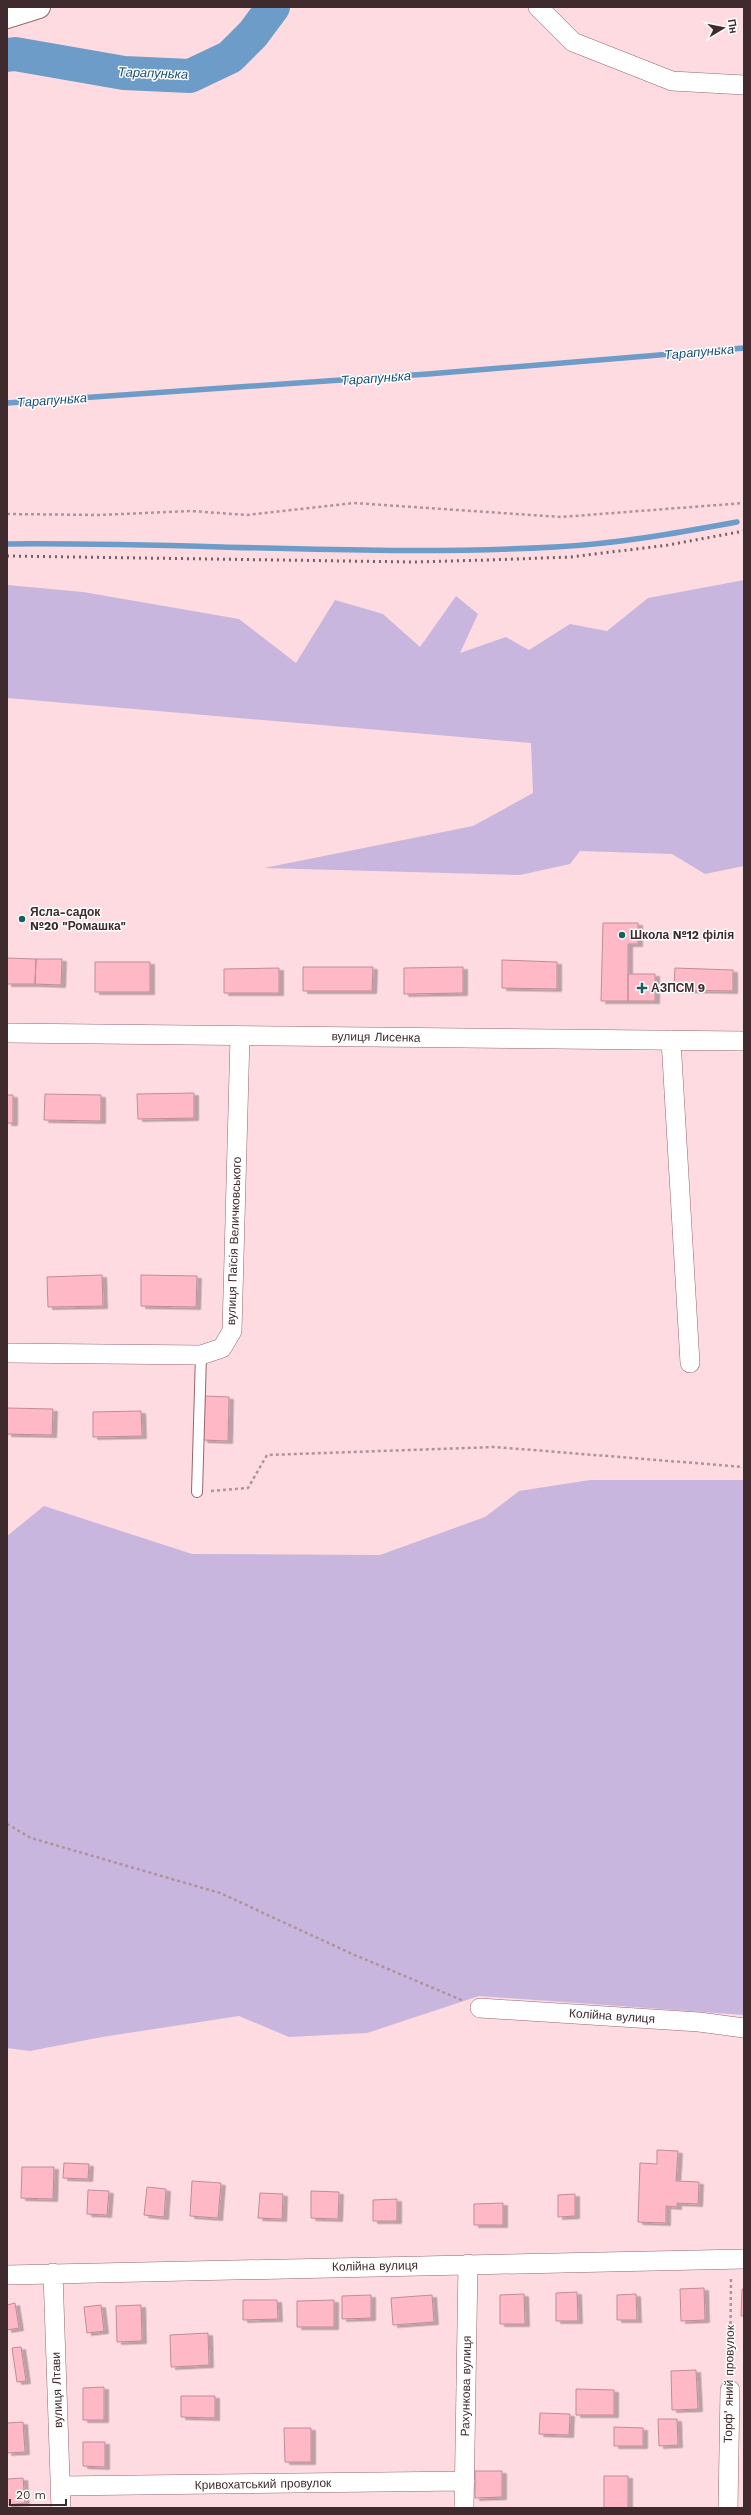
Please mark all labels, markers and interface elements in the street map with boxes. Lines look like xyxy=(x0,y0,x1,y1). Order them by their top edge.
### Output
north arrow xyxy=(703,8,743,48)
text: Пн xyxy=(725,18,740,35)
water label: Тарапунька xyxy=(118,64,188,82)
water label: Тарапунька xyxy=(663,341,735,363)
water label: Тарапунька xyxy=(340,368,412,388)
water label: Тарапунька xyxy=(16,390,88,410)
place label: Ясла-садок №20 "Ромашка" xyxy=(30,905,126,933)
marker: Ясла-садок №20 "Ромашка" xyxy=(17,914,27,924)
place label: Школа №12 філія xyxy=(630,928,734,942)
marker: Школа №12 філія xyxy=(617,930,627,940)
place label: АЗПСМ 9 xyxy=(651,981,705,995)
marker: АЗПСМ 9 xyxy=(636,982,648,994)
street label: вулиця Лисенка xyxy=(331,1029,421,1045)
street label: вулиця Паїсія Величковського xyxy=(224,1156,244,1325)
street label: Колійна вулиця xyxy=(569,2006,655,2026)
street label: Колійна вулиця xyxy=(332,2258,418,2274)
street label: Торфʼяний провулок xyxy=(721,2324,737,2443)
street label: Рахункова вулиця xyxy=(458,2335,474,2437)
street label: вулиця Лтави xyxy=(49,2352,65,2428)
street label: Кривохатський провулок xyxy=(195,2476,332,2492)
scale bar xyxy=(10,2481,66,2507)
text: 20 m xyxy=(16,2488,46,2502)

